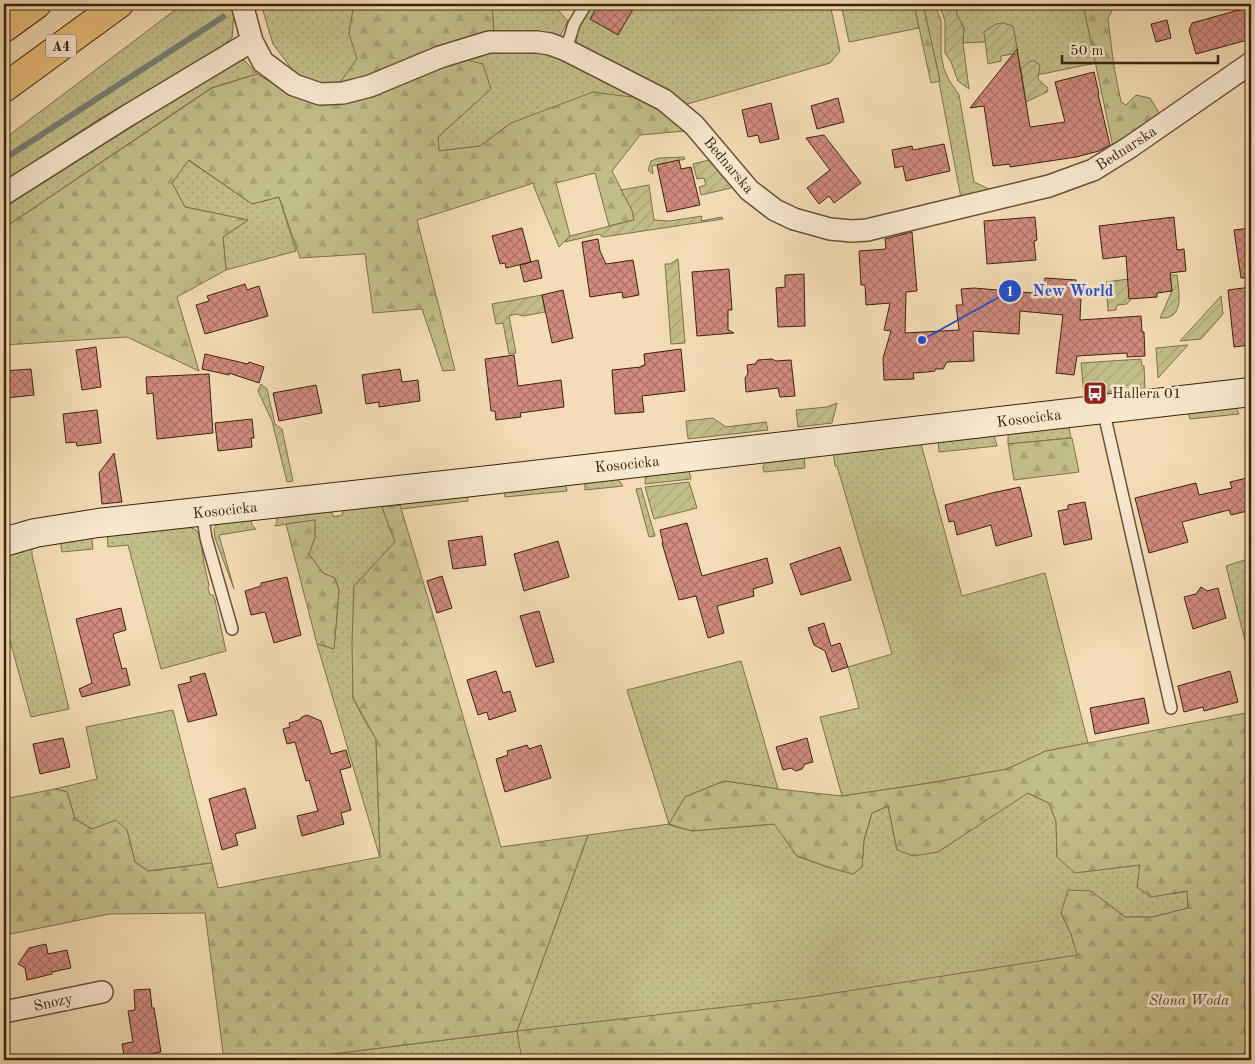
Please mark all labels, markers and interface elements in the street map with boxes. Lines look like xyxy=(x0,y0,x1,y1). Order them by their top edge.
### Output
scale bar xyxy=(1062,32,1219,64)
road number: A4 xyxy=(46,34,76,58)
text: 50 m xyxy=(1070,44,1104,59)
street label: Bednarska xyxy=(1094,124,1160,174)
street label: Bednarska xyxy=(700,135,756,197)
callout: New World xyxy=(998,275,1124,306)
text: New World xyxy=(1033,284,1114,300)
text: 1 xyxy=(1006,285,1014,300)
bus stop icon: Hallera 01 xyxy=(1082,380,1108,406)
place label: Hallera 01 xyxy=(1112,387,1181,402)
street label: Kosocicka xyxy=(996,408,1063,431)
street label: Kosocicka xyxy=(594,455,661,476)
street label: Kosocicka xyxy=(192,501,259,522)
street label: Snozy xyxy=(32,992,74,1015)
park label: Słona Woda xyxy=(1149,994,1229,1009)

